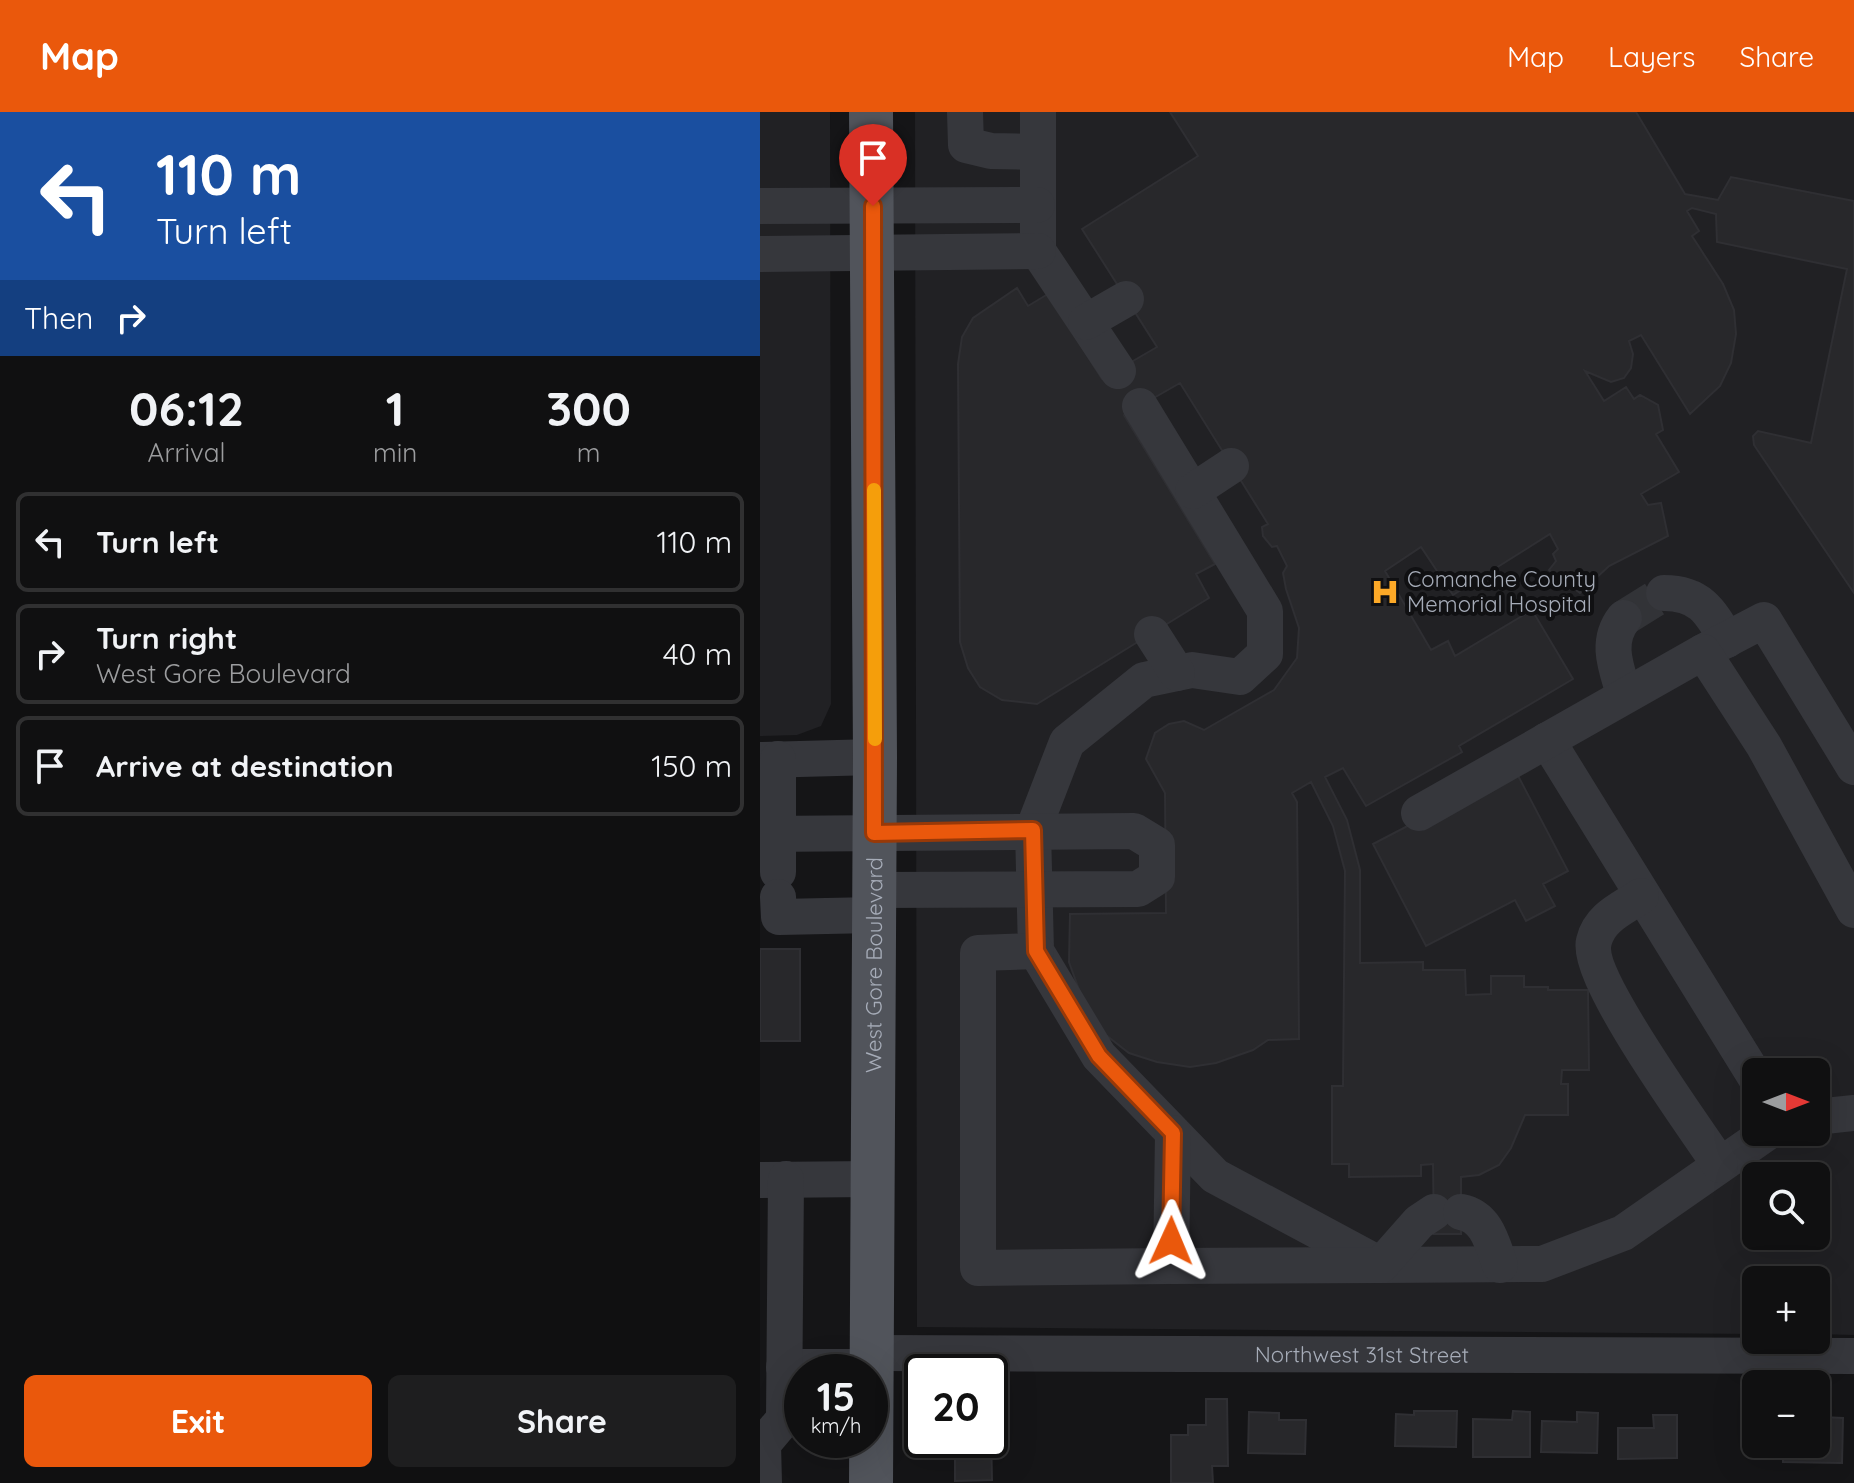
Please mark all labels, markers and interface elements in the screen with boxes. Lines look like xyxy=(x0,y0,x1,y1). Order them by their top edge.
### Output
text: Map xyxy=(40,32,119,80)
text: Map xyxy=(1507,39,1564,74)
text: Layers xyxy=(1608,39,1695,74)
text: Share xyxy=(1739,39,1814,74)
pin xyxy=(839,124,907,206)
icon: arrive xyxy=(851,136,895,180)
text: 110 m xyxy=(156,139,301,209)
icon: left xyxy=(24,144,128,248)
text: Turn left xyxy=(156,208,292,253)
icon: right xyxy=(109,296,153,340)
text: Then xyxy=(24,299,93,337)
text: 06:12 xyxy=(129,378,244,438)
text: 1 xyxy=(386,378,405,438)
text: 300 xyxy=(546,378,631,438)
text: Arrival xyxy=(148,436,225,469)
text: min xyxy=(373,436,417,469)
text: m xyxy=(577,436,601,469)
icon: left xyxy=(28,520,72,564)
text: Turn left xyxy=(96,523,219,561)
text: 110 m xyxy=(656,523,732,561)
place label: Comanche County Memorial Hospital xyxy=(1407,565,1596,618)
hospital icon: Comanche County Memorial Hospital xyxy=(1370,577,1400,607)
text: Turn right xyxy=(96,619,237,657)
icon: right xyxy=(28,632,72,676)
text: 40 m xyxy=(663,635,732,673)
text: West Gore Boulevard xyxy=(96,657,351,690)
icon: arrive xyxy=(28,744,72,788)
text: Arrive at destination xyxy=(96,747,394,785)
text: 150 m xyxy=(651,747,732,785)
street label: West Gore Boulevard xyxy=(859,857,888,1073)
north arrow xyxy=(1742,1058,1830,1146)
map controls xyxy=(1742,1058,1830,1458)
button: search xyxy=(1742,1162,1830,1250)
position arrow xyxy=(1129,1199,1213,1283)
button: + xyxy=(1742,1266,1830,1354)
street label: Northwest 31st Street xyxy=(1255,1340,1469,1369)
speed limit sign: 20 xyxy=(904,1354,1008,1458)
button: − xyxy=(1742,1370,1830,1458)
text: 15 xyxy=(817,1371,855,1421)
button: Exit xyxy=(24,1375,372,1467)
button: Share xyxy=(388,1375,736,1467)
text: km/h xyxy=(811,1413,861,1438)

